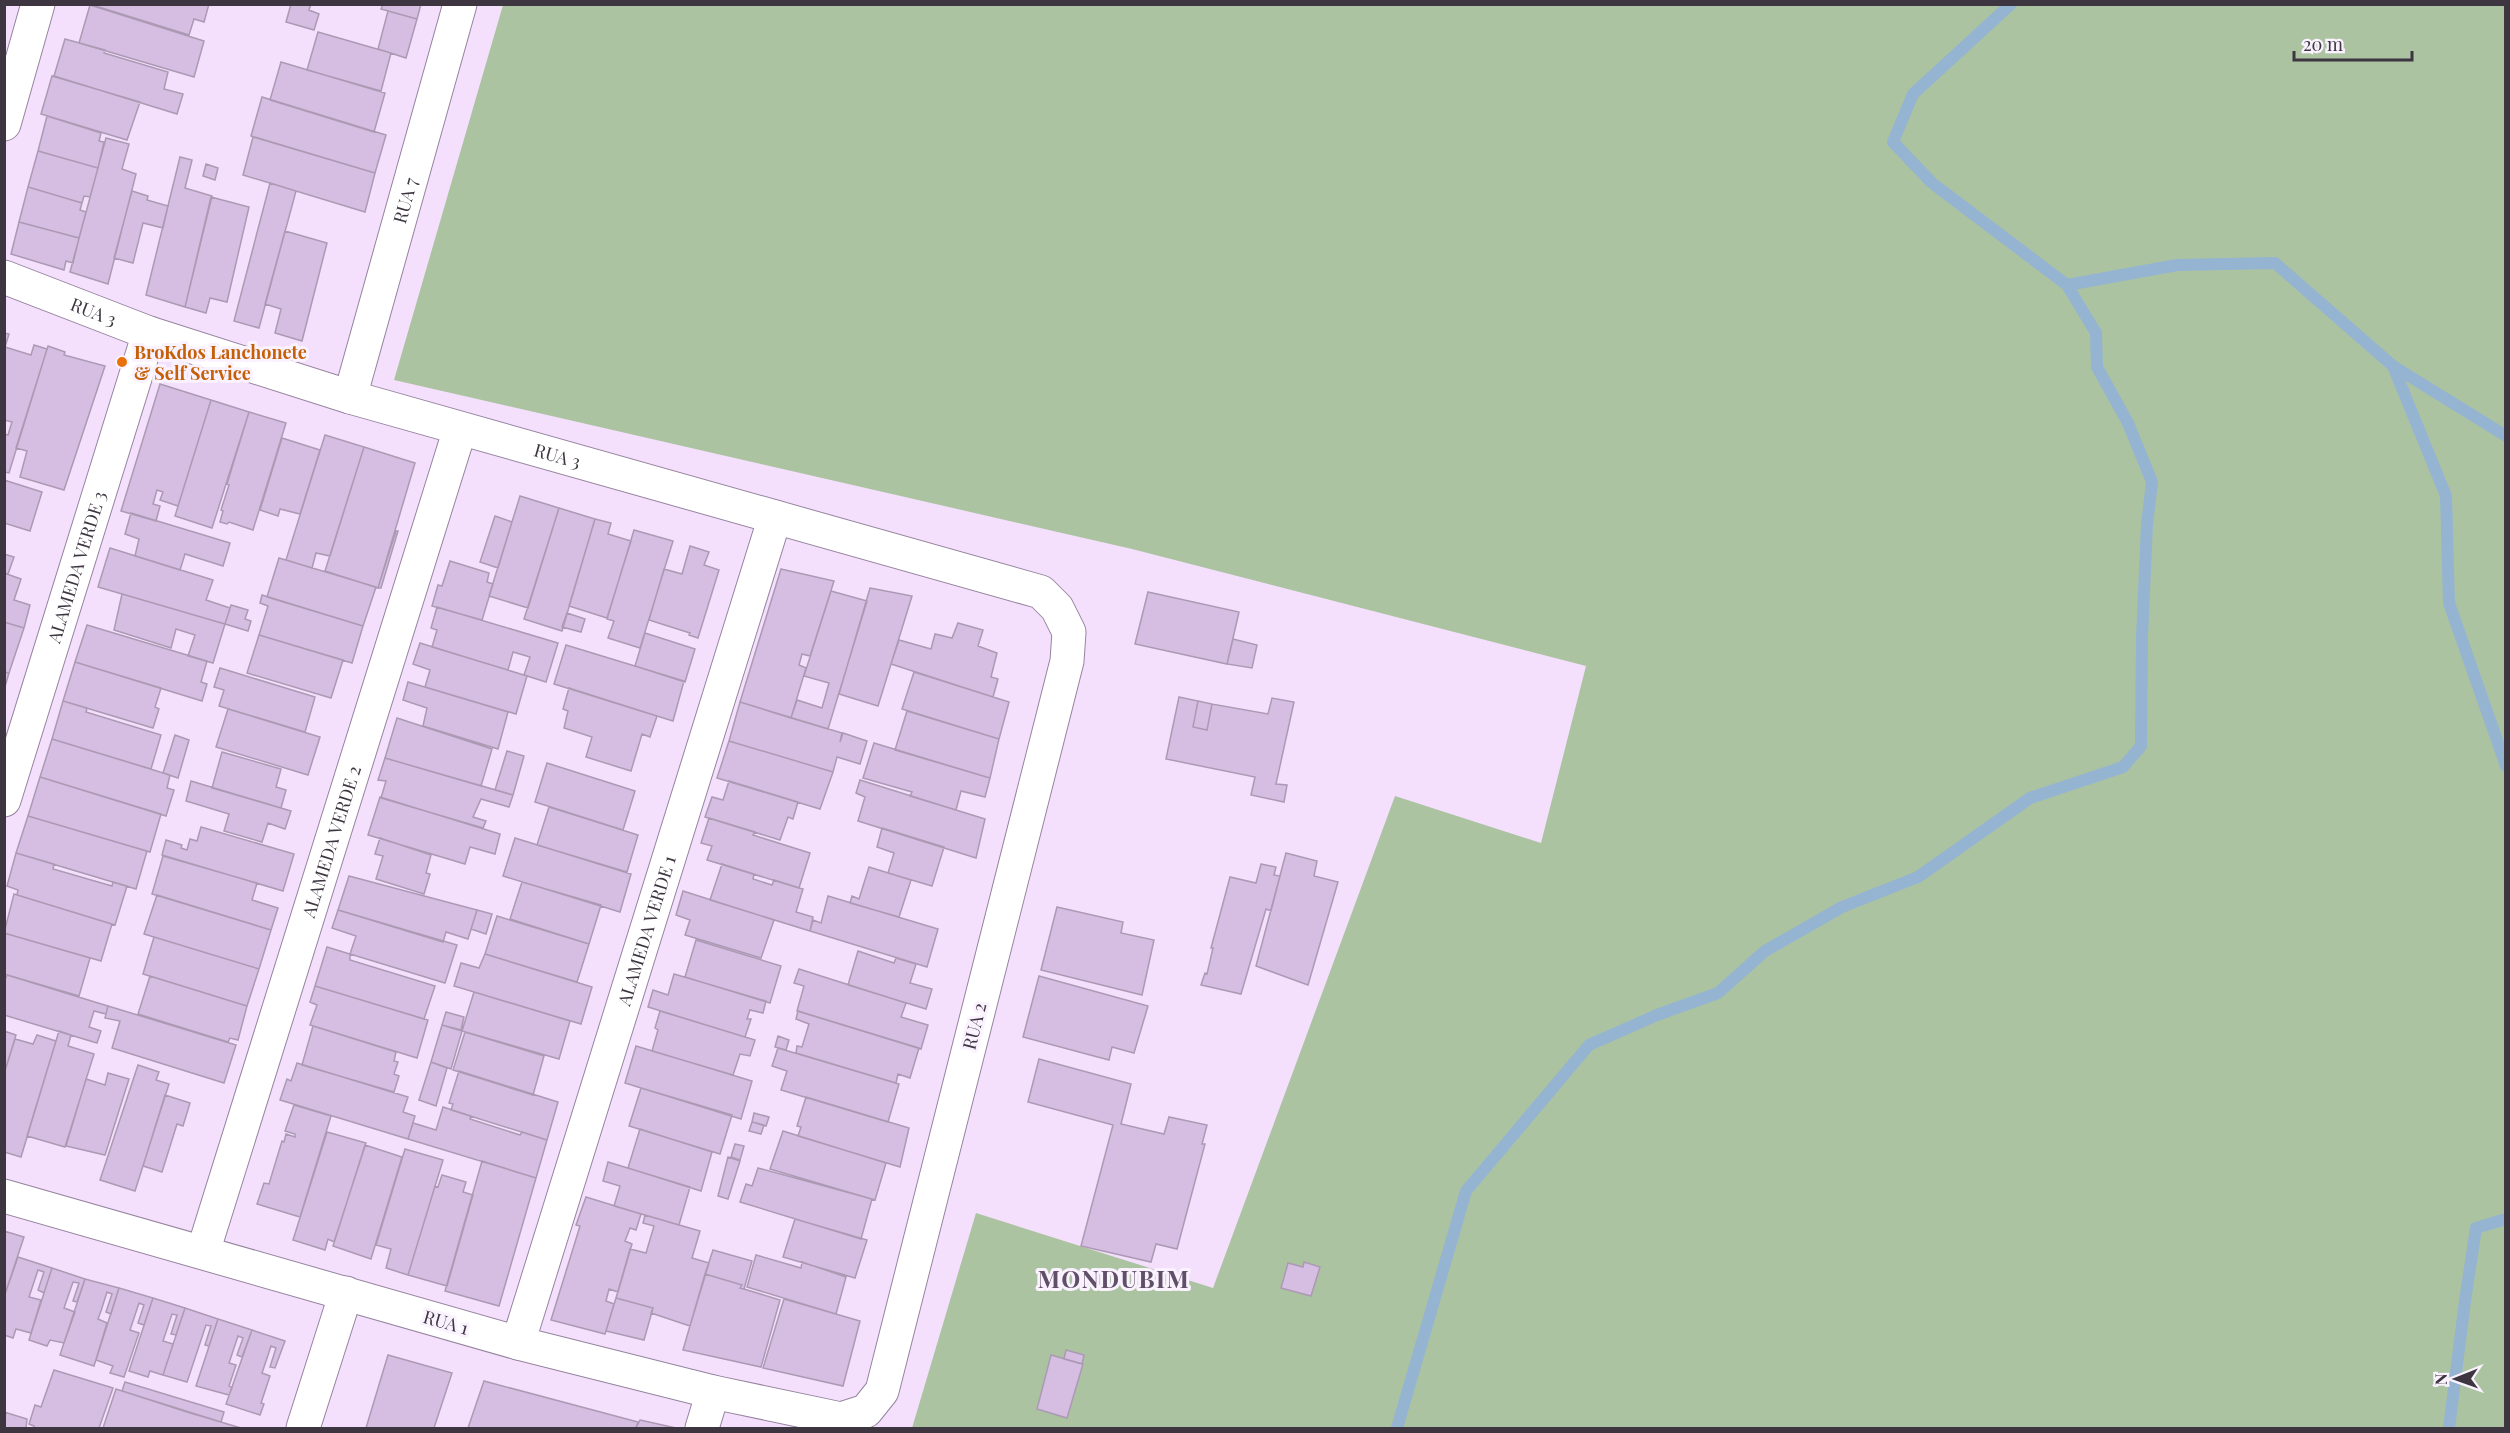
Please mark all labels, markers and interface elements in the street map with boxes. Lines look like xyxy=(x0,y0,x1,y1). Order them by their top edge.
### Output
scale bar xyxy=(2294,24,2412,62)
text: 20 m xyxy=(2303,32,2343,56)
street label: RUA 7 xyxy=(387,174,423,226)
street label: RUA 3 xyxy=(67,292,120,331)
place label: BroKdos Lanchonete & Self Service xyxy=(134,340,307,385)
marker: BroKdos Lanchonete & Self Service xyxy=(115,355,129,369)
street label: RUA 3 xyxy=(532,438,584,474)
street label: ALAMEDA VERDE 3 xyxy=(41,488,111,647)
street label: ALAMEDA VERDE 2 xyxy=(296,763,366,921)
street label: ALAMEDA VERDE 1 xyxy=(611,852,681,1010)
street label: RUA 2 xyxy=(957,1000,991,1052)
district label: MONDUBIM xyxy=(1038,1262,1190,1294)
street label: RUA 1 xyxy=(421,1304,472,1340)
north arrow xyxy=(2426,1349,2486,1409)
text: N xyxy=(2430,1373,2451,1385)

